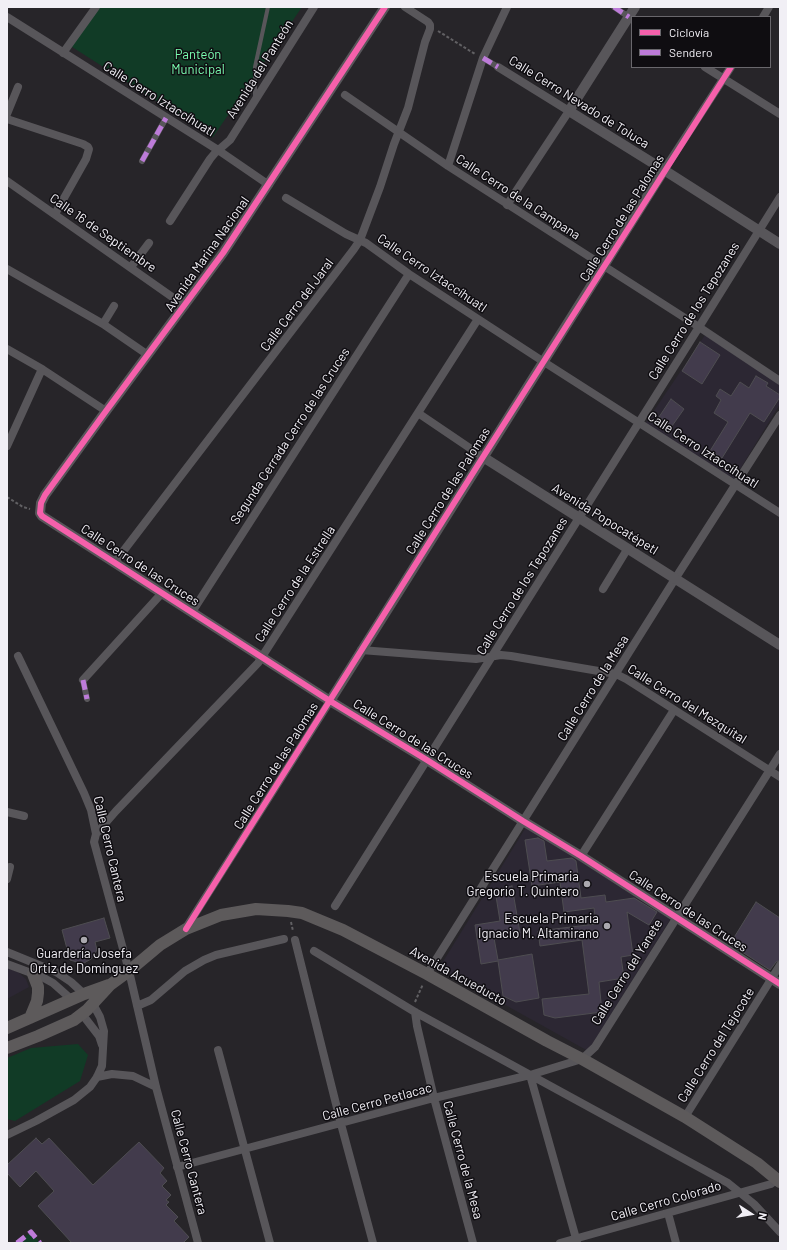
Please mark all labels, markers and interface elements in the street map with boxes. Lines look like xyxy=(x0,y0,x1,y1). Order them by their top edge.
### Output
legend xyxy=(631,16,771,68)
street label: Avenida del Panteón xyxy=(223,17,297,121)
text: Ciclovía xyxy=(669,25,709,39)
text: Sendero xyxy=(669,45,713,59)
park label: Panteón Municipal xyxy=(171,47,225,78)
street label: Calle Cerro Nevado de Toluca xyxy=(506,52,652,152)
street label: Calle Cerro Iztaccíhuatl xyxy=(100,58,218,140)
street label: Calle Cerro de la Campana xyxy=(453,151,583,243)
street label: Calle Cerro de las Palomas xyxy=(576,152,668,284)
street label: Calle 16 de Septiembre xyxy=(47,190,159,276)
street label: Avenida Marina Nacional xyxy=(161,194,253,314)
street label: Calle Cerro Iztaccíhuatl xyxy=(374,230,490,316)
street label: Calle Cerro de los Tepozanes xyxy=(645,239,743,383)
street label: Calle Cerro del Jaral xyxy=(257,256,337,354)
street label: Segunda Cerrada Cerro de las Cruces xyxy=(227,345,353,527)
street label: Calle Cerro Iztaccíhuatl xyxy=(645,408,761,492)
street label: Calle Cerro de las Palomas xyxy=(402,425,494,557)
street label: Avenida Popocatépetl xyxy=(549,480,661,558)
street label: Calle Cerro de los Tepozanes xyxy=(473,514,571,658)
street label: Calle Cerro de las Cruces xyxy=(78,521,202,609)
street label: Calle Cerro de la Estrella xyxy=(251,523,339,645)
street label: Calle Cerro de la Mesa xyxy=(554,632,632,744)
street label: Calle Cerro del Mezquital xyxy=(625,661,749,747)
street label: Calle Cerro de las Cruces xyxy=(350,696,476,782)
street label: Calle Cerro de las Palomas xyxy=(230,700,322,832)
street label: Calle Cerro Cantera xyxy=(90,795,130,903)
street label: Calle Cerro de las Cruces xyxy=(626,867,750,955)
place label: Escuela Primaria Gregorio T. Quintero xyxy=(466,869,579,900)
marker: Escuela Primaria Gregorio T. Quintero xyxy=(582,879,592,889)
place label: Escuela Primaria Ignacio M. Altamirano xyxy=(478,911,599,942)
street label: Calle Cerro del Yanete xyxy=(588,916,666,1028)
marker: Escuela Primaria Ignacio M. Altamirano xyxy=(602,921,612,931)
marker: Guardería Josefa Ortiz de Domínguez xyxy=(79,935,89,945)
street label: Avenida Acueducto xyxy=(407,943,509,1009)
place label: Guardería Josefa Ortiz de Domínguez xyxy=(30,946,138,977)
street label: Calle Cerro del Tejocote xyxy=(674,985,758,1105)
street label: Calle Cerro Petlacac xyxy=(321,1080,433,1124)
street label: Calle Cerro de la Mesa xyxy=(440,1099,486,1221)
street label: Calle Cerro Cantera xyxy=(167,1108,211,1216)
street label: Calle Cerro Colorado xyxy=(609,1178,723,1224)
north arrow xyxy=(731,1194,771,1234)
text: N xyxy=(756,1212,770,1222)

